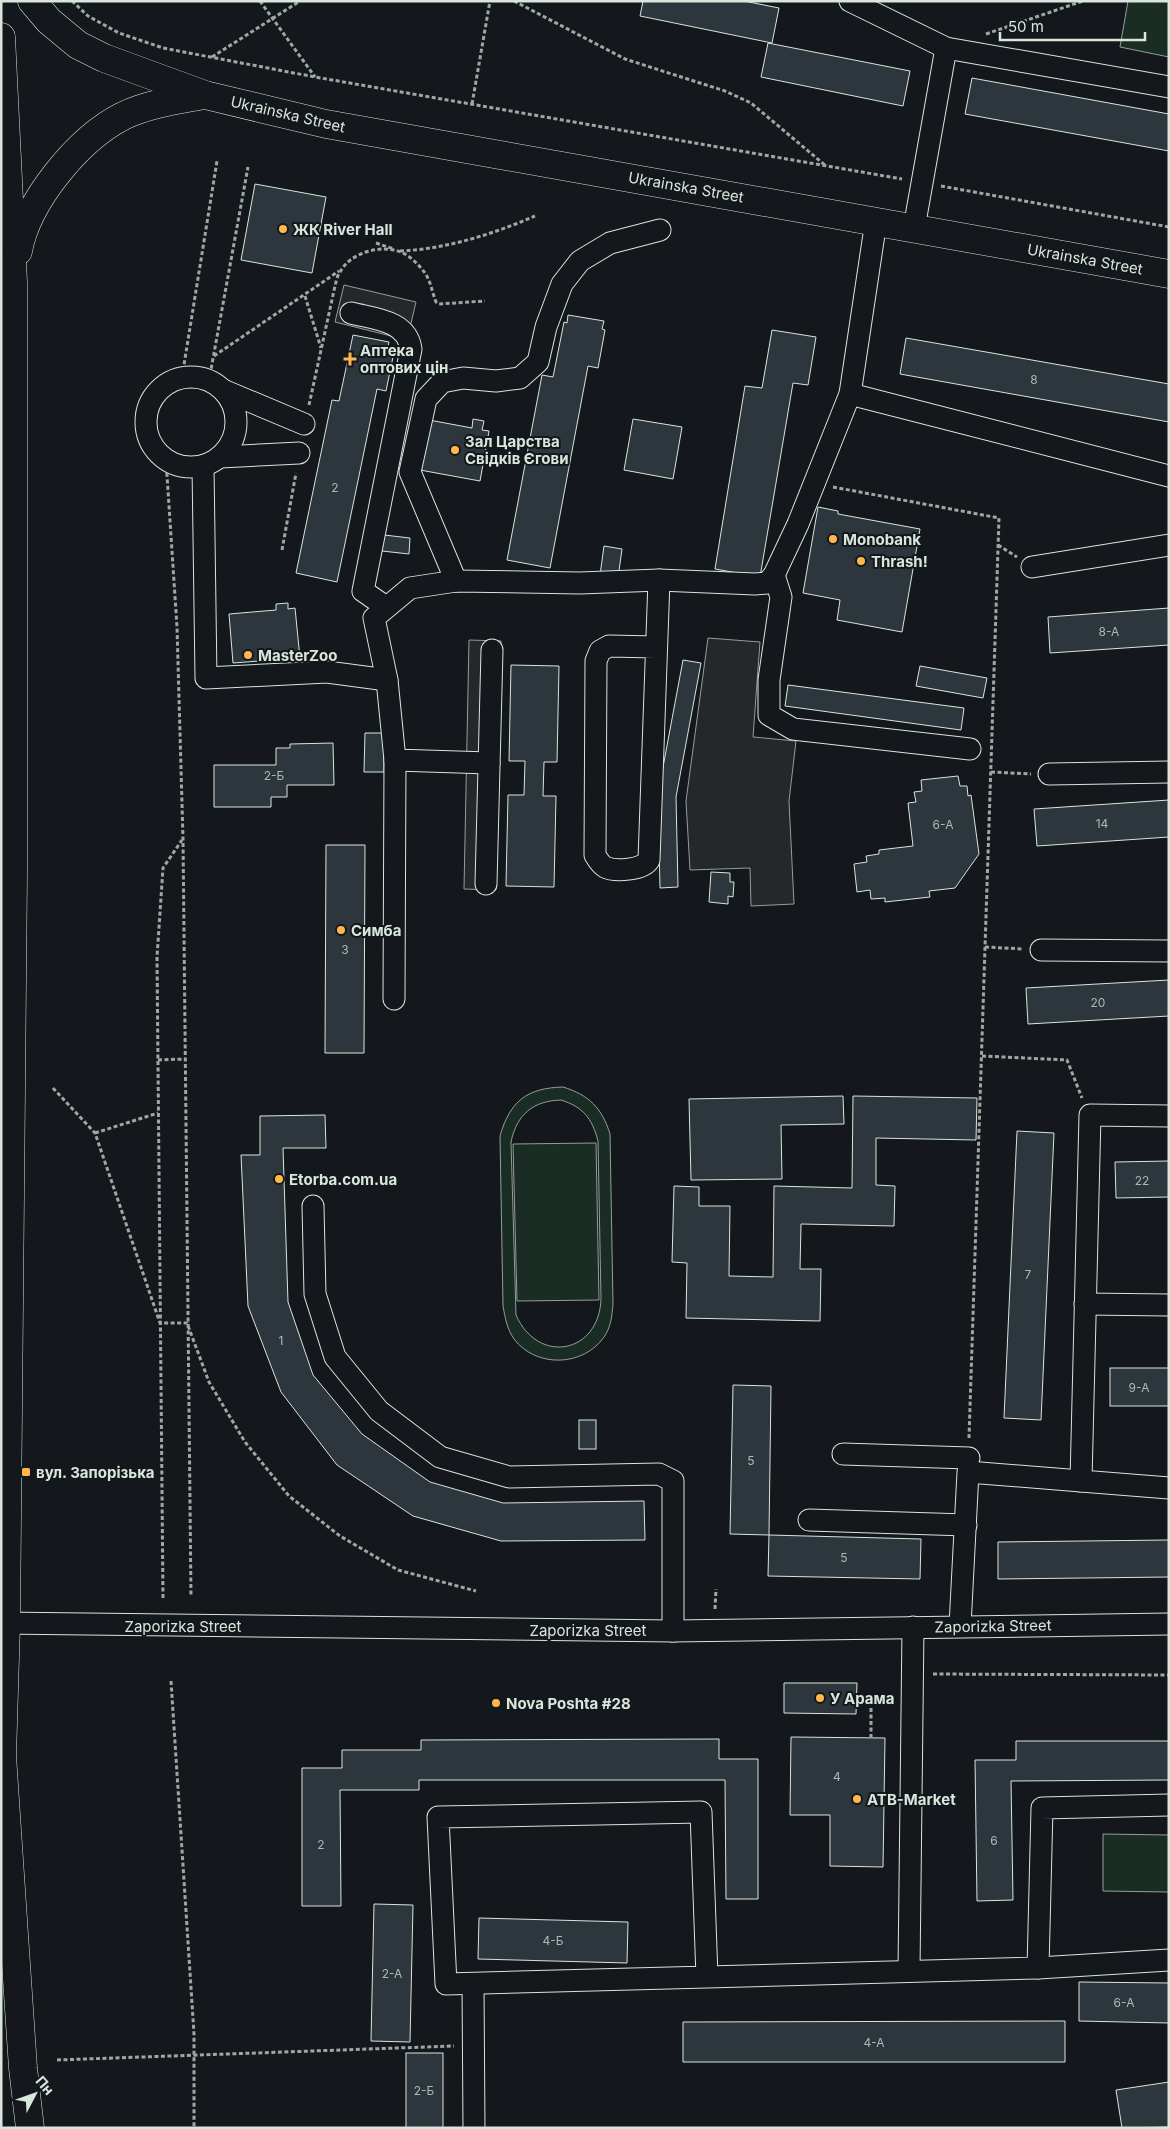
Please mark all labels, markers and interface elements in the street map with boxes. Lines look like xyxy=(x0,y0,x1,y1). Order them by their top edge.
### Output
scale bar xyxy=(1000,10,1145,42)
text: 50 m xyxy=(1008,17,1044,36)
street label: Ukrainska Street xyxy=(229,92,347,136)
street label: Ukrainska Street xyxy=(627,167,745,207)
place label: ЖК River Hall xyxy=(293,220,393,239)
marker: ЖК River Hall xyxy=(277,223,289,235)
street label: Ukrainska Street xyxy=(1026,239,1144,279)
place label: Аптека оптових цін xyxy=(360,341,448,377)
marker: Аптека оптових цін xyxy=(344,353,356,365)
house number: 8 xyxy=(1030,372,1038,387)
place label: Зал Царства Свідків Єгови xyxy=(465,432,569,468)
marker: Зал Царства Свідків Єгови xyxy=(449,444,461,456)
house number: 2 xyxy=(331,480,339,495)
place label: Monobank xyxy=(843,530,921,549)
marker: Monobank xyxy=(827,533,839,545)
place label: Thrash! xyxy=(871,552,928,571)
marker: Thrash! xyxy=(855,555,867,567)
house number: 8-А xyxy=(1099,624,1119,639)
place label: MasterZoo xyxy=(258,646,337,665)
marker: MasterZoo xyxy=(242,649,254,661)
house number: 2-Б xyxy=(264,768,285,783)
house number: 14 xyxy=(1096,816,1109,831)
house number: 6-А xyxy=(933,817,953,832)
place label: Симба xyxy=(351,921,401,940)
marker: Симба xyxy=(335,924,347,936)
house number: 3 xyxy=(341,942,349,957)
house number: 20 xyxy=(1091,995,1105,1010)
place label: Etorba.com.ua xyxy=(289,1170,397,1189)
marker: Etorba.com.ua xyxy=(273,1173,285,1185)
house number: 22 xyxy=(1135,1173,1149,1188)
house number: 7 xyxy=(1025,1267,1032,1282)
house number: 1 xyxy=(279,1333,283,1348)
house number: 9-А xyxy=(1129,1380,1149,1395)
house number: 5 xyxy=(747,1453,755,1468)
place label: вул. Запорізька xyxy=(36,1463,155,1482)
marker: вул. Запорізька xyxy=(20,1466,32,1478)
house number: 5 xyxy=(840,1550,848,1565)
street label: Zaporizka Street xyxy=(934,1615,1052,1637)
street label: Zaporizka Street xyxy=(124,1617,242,1636)
street label: Zaporizka Street xyxy=(529,1621,647,1640)
place label: У Арама xyxy=(830,1689,894,1708)
marker: У Арама xyxy=(814,1692,826,1704)
place label: Nova Poshta #28 xyxy=(506,1694,631,1713)
marker: Nova Poshta #28 xyxy=(490,1697,502,1709)
house number: 4 xyxy=(833,1769,841,1784)
place label: ATB-Market xyxy=(867,1790,956,1809)
marker: ATB-Market xyxy=(851,1793,863,1805)
house number: 6 xyxy=(990,1833,998,1848)
house number: 2 xyxy=(317,1837,325,1852)
house number: 4-Б xyxy=(542,1933,564,1948)
house number: 2-А xyxy=(382,1966,402,1981)
house number: 6-А xyxy=(1114,1995,1134,2010)
house number: 4-А xyxy=(863,2035,885,2050)
north arrow xyxy=(10,2069,60,2119)
text: Пн xyxy=(32,2072,58,2098)
house number: 2-Б xyxy=(414,2083,435,2098)

